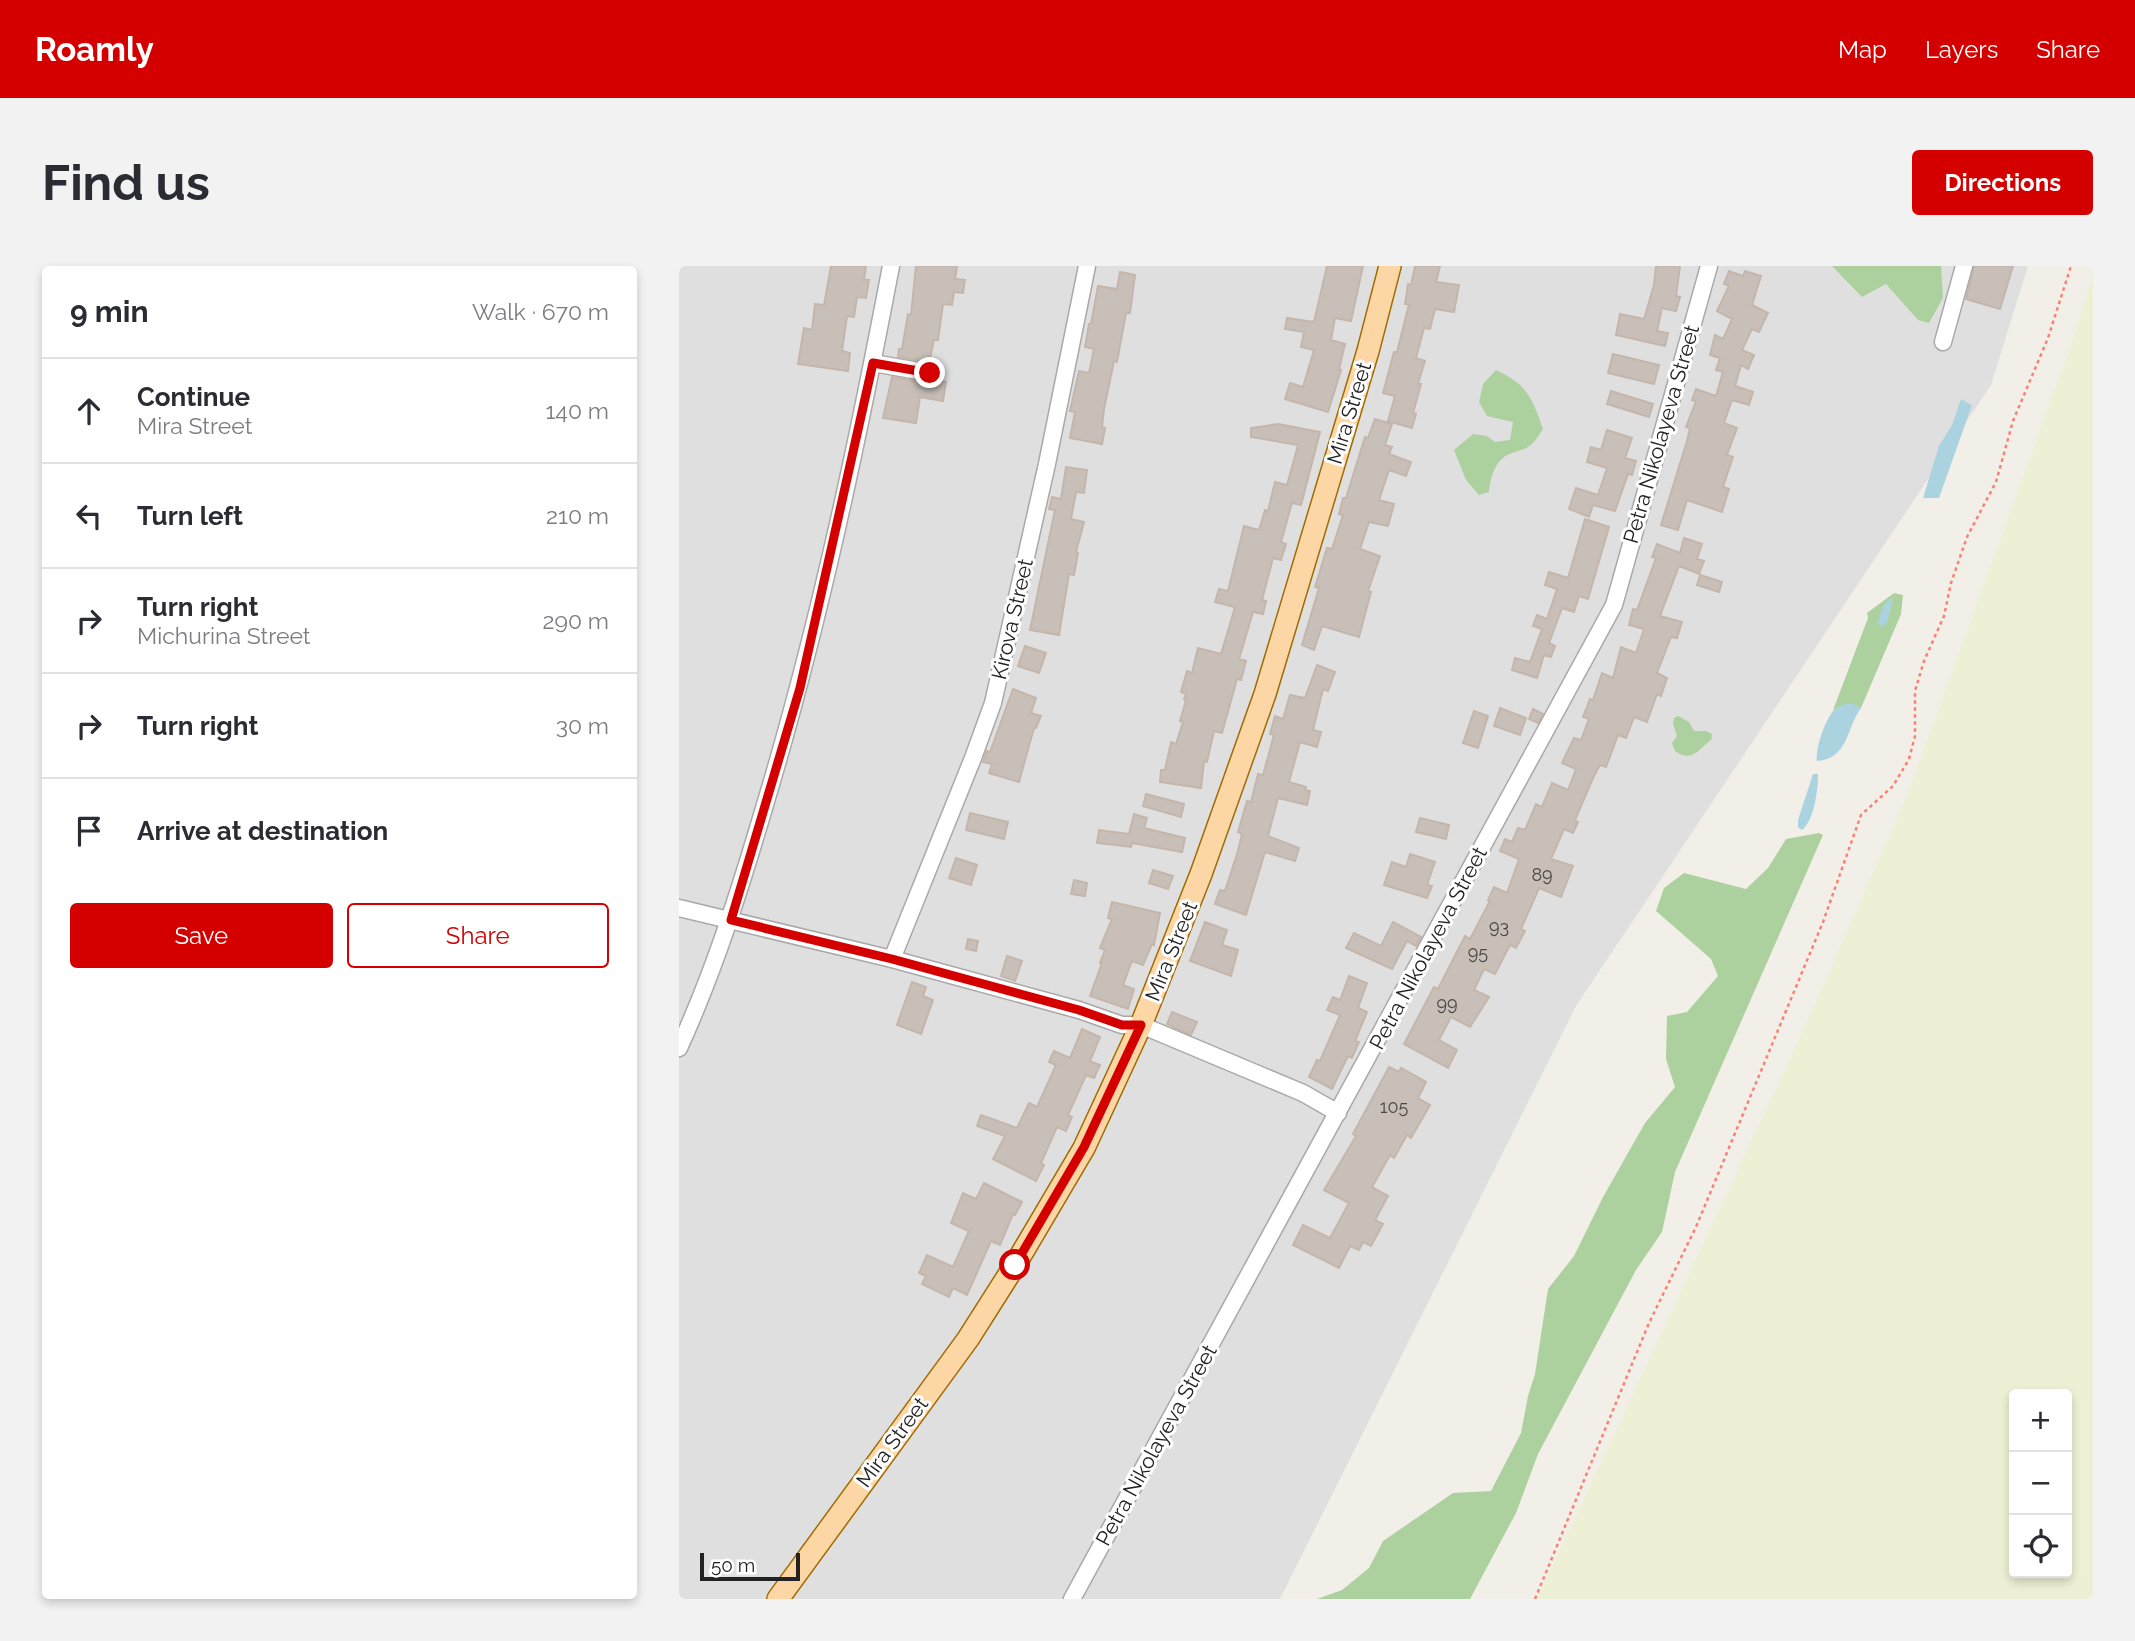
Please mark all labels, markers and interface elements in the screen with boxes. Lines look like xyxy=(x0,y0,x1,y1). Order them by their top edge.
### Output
text: Roamly xyxy=(35,30,154,69)
text: Map xyxy=(1838,35,1887,64)
text: Layers xyxy=(1925,35,1998,64)
text: Share xyxy=(2036,35,2100,64)
button: Directions xyxy=(1912,150,2093,215)
text: Find us xyxy=(42,154,210,211)
text: 9 min xyxy=(70,294,149,329)
text: Walk · 670 m xyxy=(472,298,609,325)
street label: Petra Nikolayeva Street xyxy=(1618,322,1704,546)
route end xyxy=(914,357,945,388)
street label: Mira Street xyxy=(1322,359,1376,467)
text: Continue xyxy=(137,382,250,412)
icon: ahead xyxy=(70,392,108,430)
text: 140 m xyxy=(546,397,609,424)
text: Mira Street xyxy=(137,412,252,439)
icon: left xyxy=(70,497,108,535)
text: Turn left xyxy=(137,501,243,531)
text: 210 m xyxy=(546,502,609,529)
street label: Kirova Street xyxy=(986,556,1038,682)
text: Turn right xyxy=(137,592,258,622)
icon: right xyxy=(70,602,108,640)
text: 290 m xyxy=(542,607,609,634)
text: Michurina Street xyxy=(137,622,311,649)
icon: right xyxy=(70,707,108,745)
text: Turn right xyxy=(137,711,258,741)
text: 30 m xyxy=(556,712,609,739)
icon: arrive xyxy=(70,812,108,850)
text: Arrive at destination xyxy=(137,816,388,846)
street label: Petra Nikolayeva Street xyxy=(1364,842,1492,1054)
house number: 89 xyxy=(1531,864,1553,885)
street label: Mira Street xyxy=(1140,897,1202,1005)
button: Save xyxy=(70,903,333,968)
button: Share xyxy=(347,903,609,968)
house number: 93 xyxy=(1489,916,1509,937)
house number: 95 xyxy=(1468,942,1488,963)
house number: 99 xyxy=(1436,993,1458,1014)
house number: 105 xyxy=(1380,1096,1408,1117)
route start xyxy=(999,1249,1030,1280)
street label: Petra Nikolayeva Street xyxy=(1090,1340,1222,1550)
map controls xyxy=(2009,1389,2072,1578)
button: + xyxy=(2009,1389,2072,1452)
street label: Mira Street xyxy=(851,1392,933,1492)
button: − xyxy=(2009,1452,2072,1515)
button: locate xyxy=(2009,1515,2072,1578)
scale bar xyxy=(700,1550,800,1582)
text: 50 m xyxy=(711,1554,755,1576)

